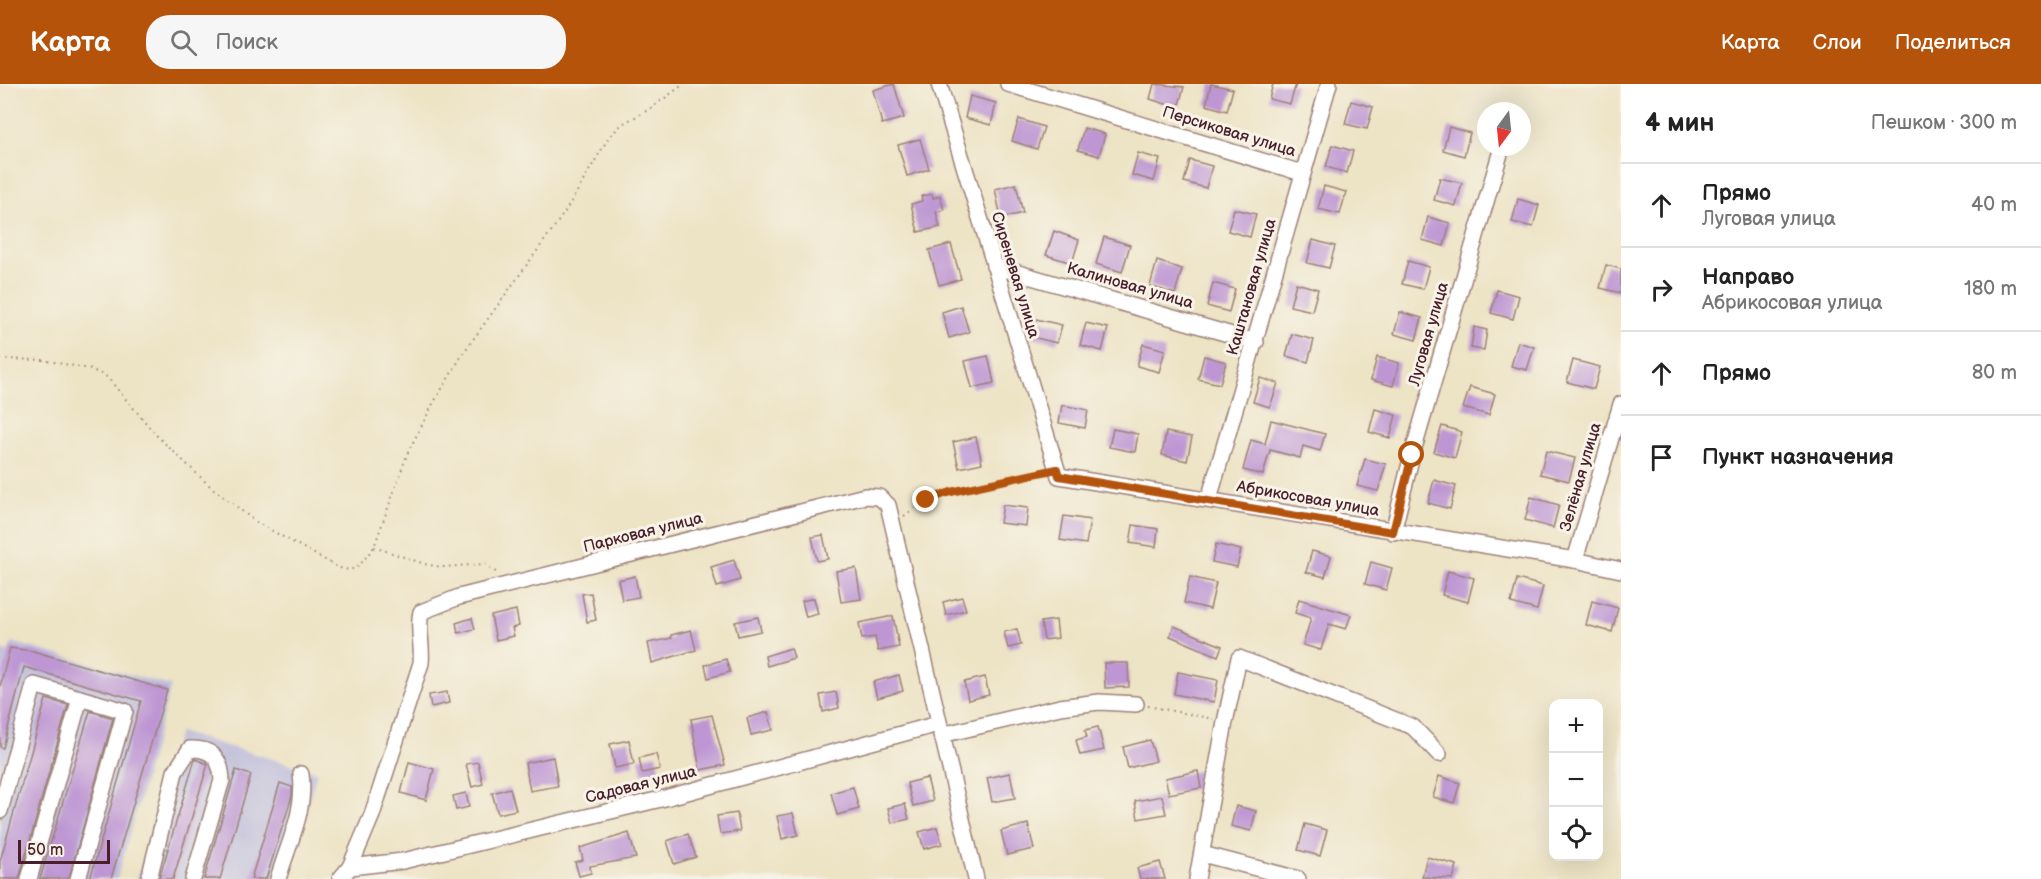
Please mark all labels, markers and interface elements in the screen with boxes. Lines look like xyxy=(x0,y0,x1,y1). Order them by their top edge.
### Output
search box xyxy=(146,15,566,69)
text: Карта xyxy=(30,26,110,59)
icon: search xyxy=(167,26,200,59)
text: Поиск xyxy=(215,29,278,56)
text: Карта xyxy=(1721,30,1780,55)
text: Слои xyxy=(1813,30,1862,55)
text: Поделиться xyxy=(1895,30,2011,55)
north arrow xyxy=(1477,102,1531,156)
street label: Персиковая улица xyxy=(1160,103,1299,162)
text: 4 мин xyxy=(1645,108,1714,139)
text: Пешком · 300 m xyxy=(1871,111,2017,135)
text: Прямо xyxy=(1702,180,1771,207)
icon: ahead xyxy=(1645,189,1678,222)
text: 40 m xyxy=(1971,193,2017,217)
text: Луговая улица xyxy=(1702,207,1836,231)
street label: Сиреневая улица xyxy=(987,210,1043,341)
street label: Каштановая улица xyxy=(1223,216,1281,358)
street label: Калиновая улица xyxy=(1065,259,1196,313)
text: Направо xyxy=(1702,264,1794,291)
icon: right xyxy=(1645,273,1678,306)
text: 180 m xyxy=(1964,277,2017,301)
street label: Луговая улица xyxy=(1405,279,1453,389)
text: Абрикосовая улица xyxy=(1702,291,1883,315)
icon: ahead xyxy=(1645,357,1678,390)
text: Прямо xyxy=(1702,360,1771,387)
text: 80 m xyxy=(1972,361,2017,385)
street label: Зелёная улица xyxy=(1556,420,1606,534)
route start xyxy=(1398,441,1424,467)
icon: arrive xyxy=(1645,441,1678,474)
text: Пункт назначения xyxy=(1702,444,1894,471)
street label: Абрикосовая улица xyxy=(1234,477,1381,521)
route end xyxy=(912,486,938,512)
street label: Парковая улица xyxy=(581,509,705,557)
map controls xyxy=(1549,699,1603,861)
button: + xyxy=(1549,699,1603,753)
button: − xyxy=(1549,753,1603,807)
street label: Садовая улица xyxy=(584,762,699,808)
button: locate xyxy=(1549,807,1603,861)
scale bar xyxy=(18,837,110,864)
text: 50 m xyxy=(27,841,63,860)

